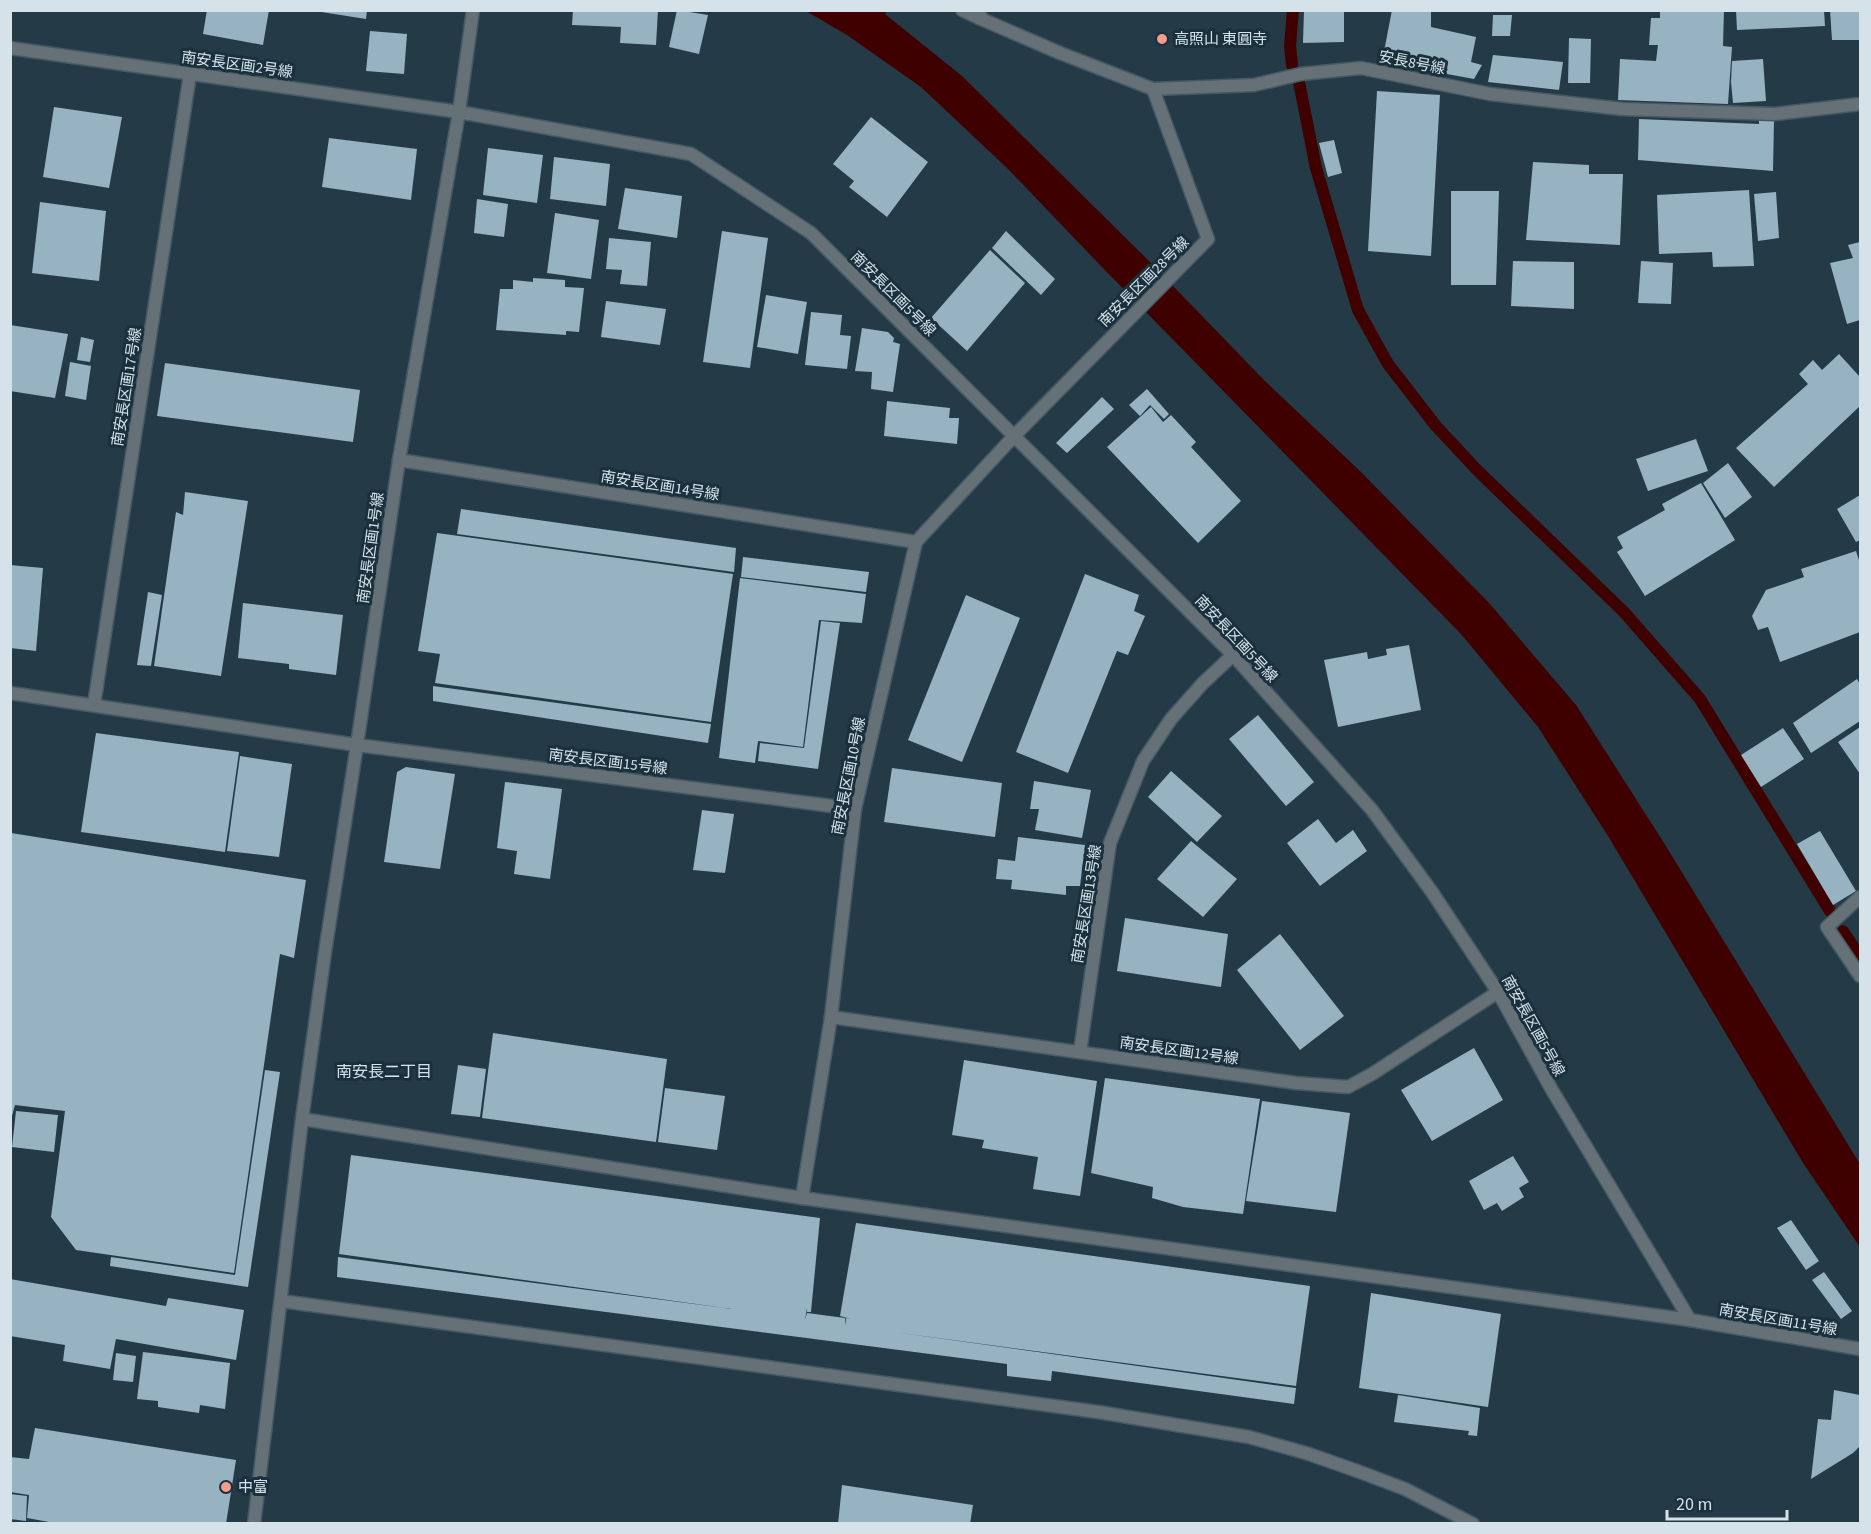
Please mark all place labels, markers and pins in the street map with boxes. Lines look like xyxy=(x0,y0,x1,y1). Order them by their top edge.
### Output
place label: 高照山 東圓寺 xyxy=(1174,29,1267,50)
marker: 高照山 東圓寺 xyxy=(1155,32,1169,46)
place label: 中富 xyxy=(238,1477,268,1498)
marker: 中富 xyxy=(219,1480,233,1494)

